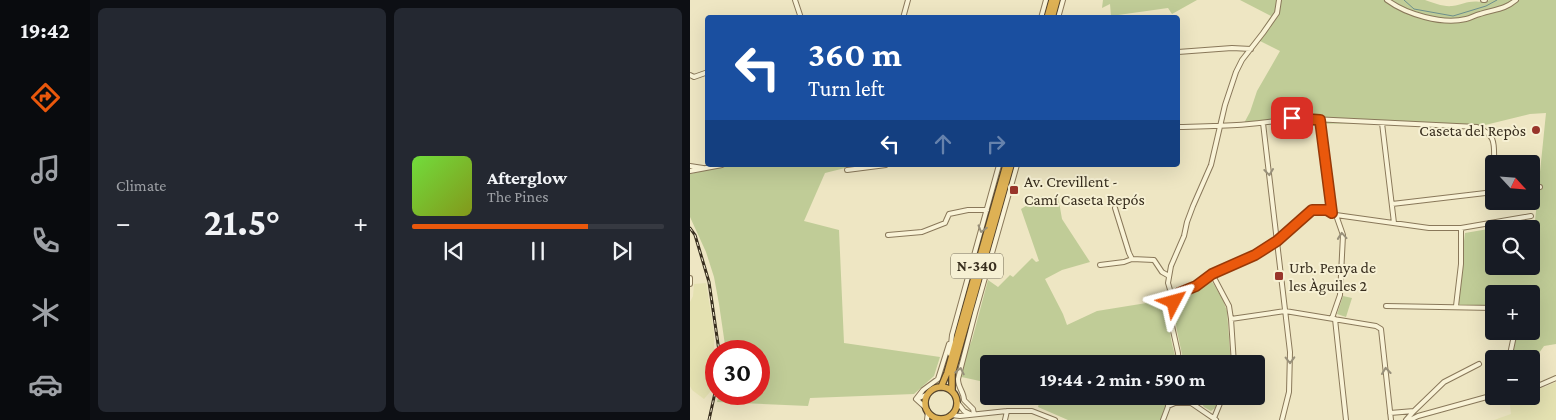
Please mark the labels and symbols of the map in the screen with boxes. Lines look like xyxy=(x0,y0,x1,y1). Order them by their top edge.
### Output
pin xyxy=(1271,97,1313,139)
place label: Caseta del Repòs xyxy=(1419,122,1526,140)
marker: Caseta del Repòs xyxy=(1530,124,1542,136)
north arrow xyxy=(1485,155,1540,210)
one-way arrow xyxy=(1263,168,1274,176)
place label: Av. Crevillent - Camí Caseta Repós xyxy=(1024,173,1145,209)
marker: Av. Crevillent - Camí Caseta Repós xyxy=(1008,184,1020,196)
one-way arrow xyxy=(977,224,987,232)
one-way arrow xyxy=(1336,231,1347,239)
road number: N-340 xyxy=(951,254,1003,278)
place label: Urb. Penya de les Àguiles 2 xyxy=(1289,259,1376,295)
marker: Urb. Penya de les Àguiles 2 xyxy=(1273,270,1285,282)
position arrow xyxy=(1147,275,1199,327)
speed limit sign: 30 xyxy=(705,340,770,405)
one-way arrow xyxy=(1285,356,1295,364)
one-way arrow xyxy=(954,367,964,376)
one-way arrow xyxy=(1381,367,1392,375)

